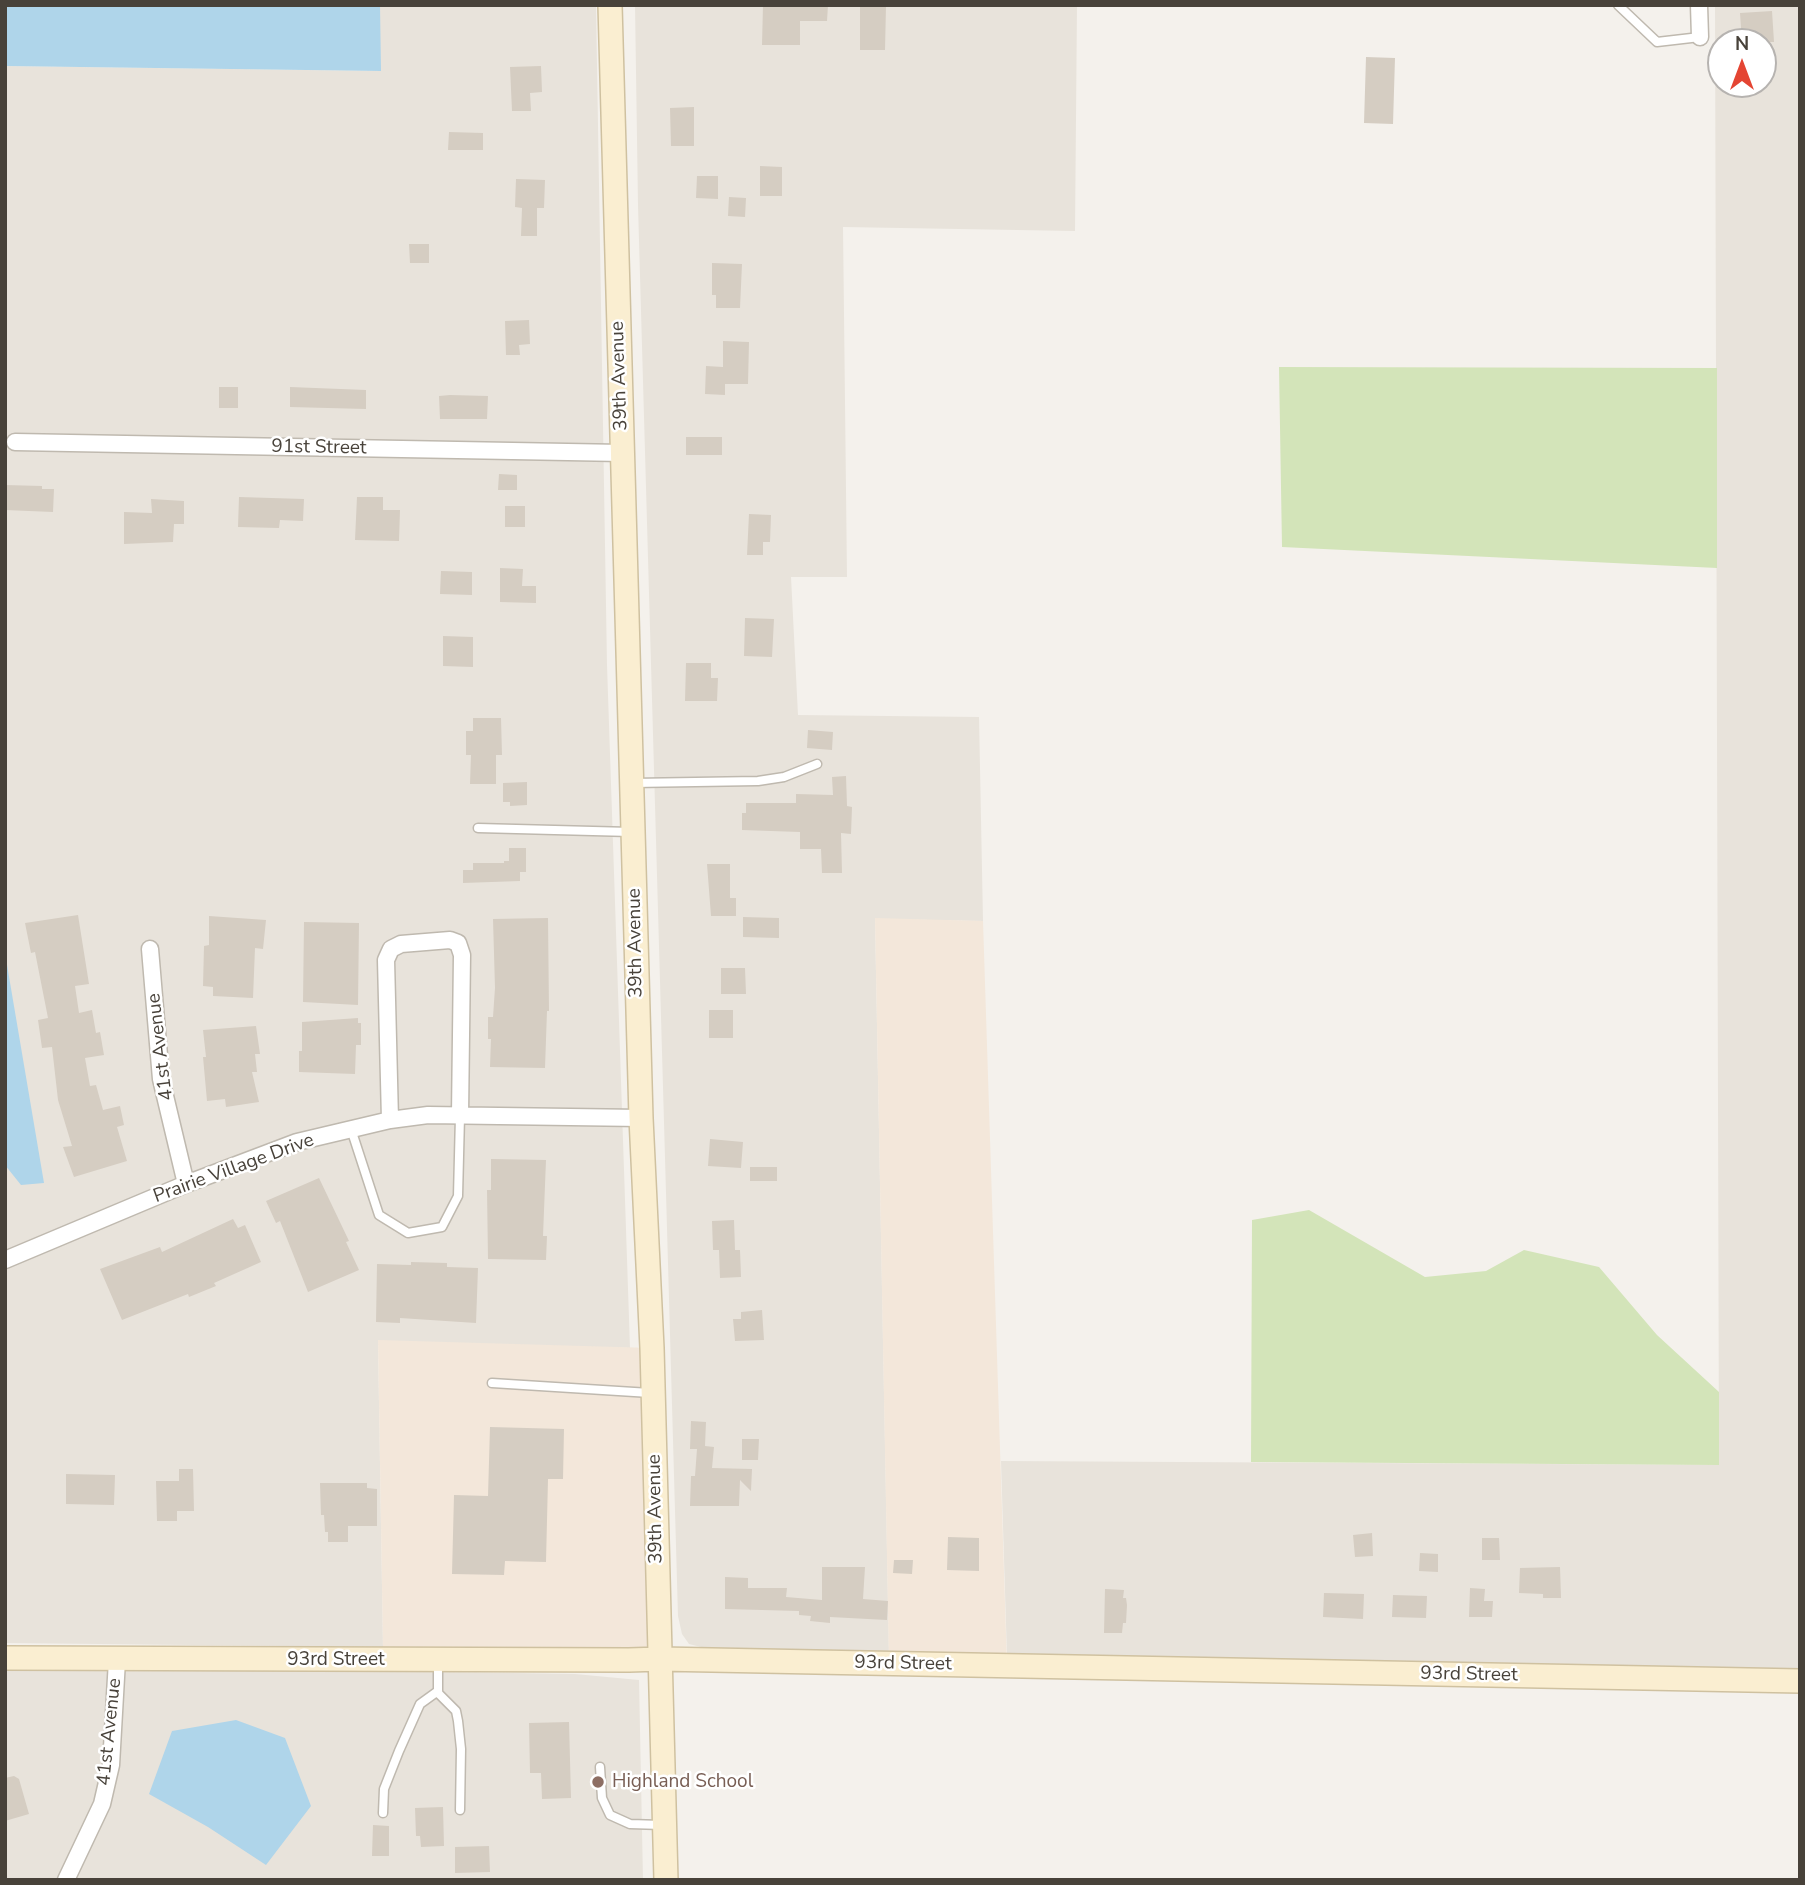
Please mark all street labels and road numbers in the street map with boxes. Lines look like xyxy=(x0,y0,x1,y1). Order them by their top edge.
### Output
street label: 39th Avenue xyxy=(607,321,633,431)
street label: 91st Street xyxy=(271,436,367,460)
street label: 39th Avenue xyxy=(624,888,648,998)
street label: 41st Avenue xyxy=(143,992,179,1102)
street label: Prairie Village Drive xyxy=(151,1129,317,1209)
street label: 39th Avenue xyxy=(644,1454,668,1564)
street label: 93rd Street xyxy=(287,1649,385,1671)
street label: 93rd Street xyxy=(854,1652,952,1676)
street label: 93rd Street xyxy=(1420,1663,1518,1687)
street label: 41st Avenue xyxy=(93,1677,127,1787)

